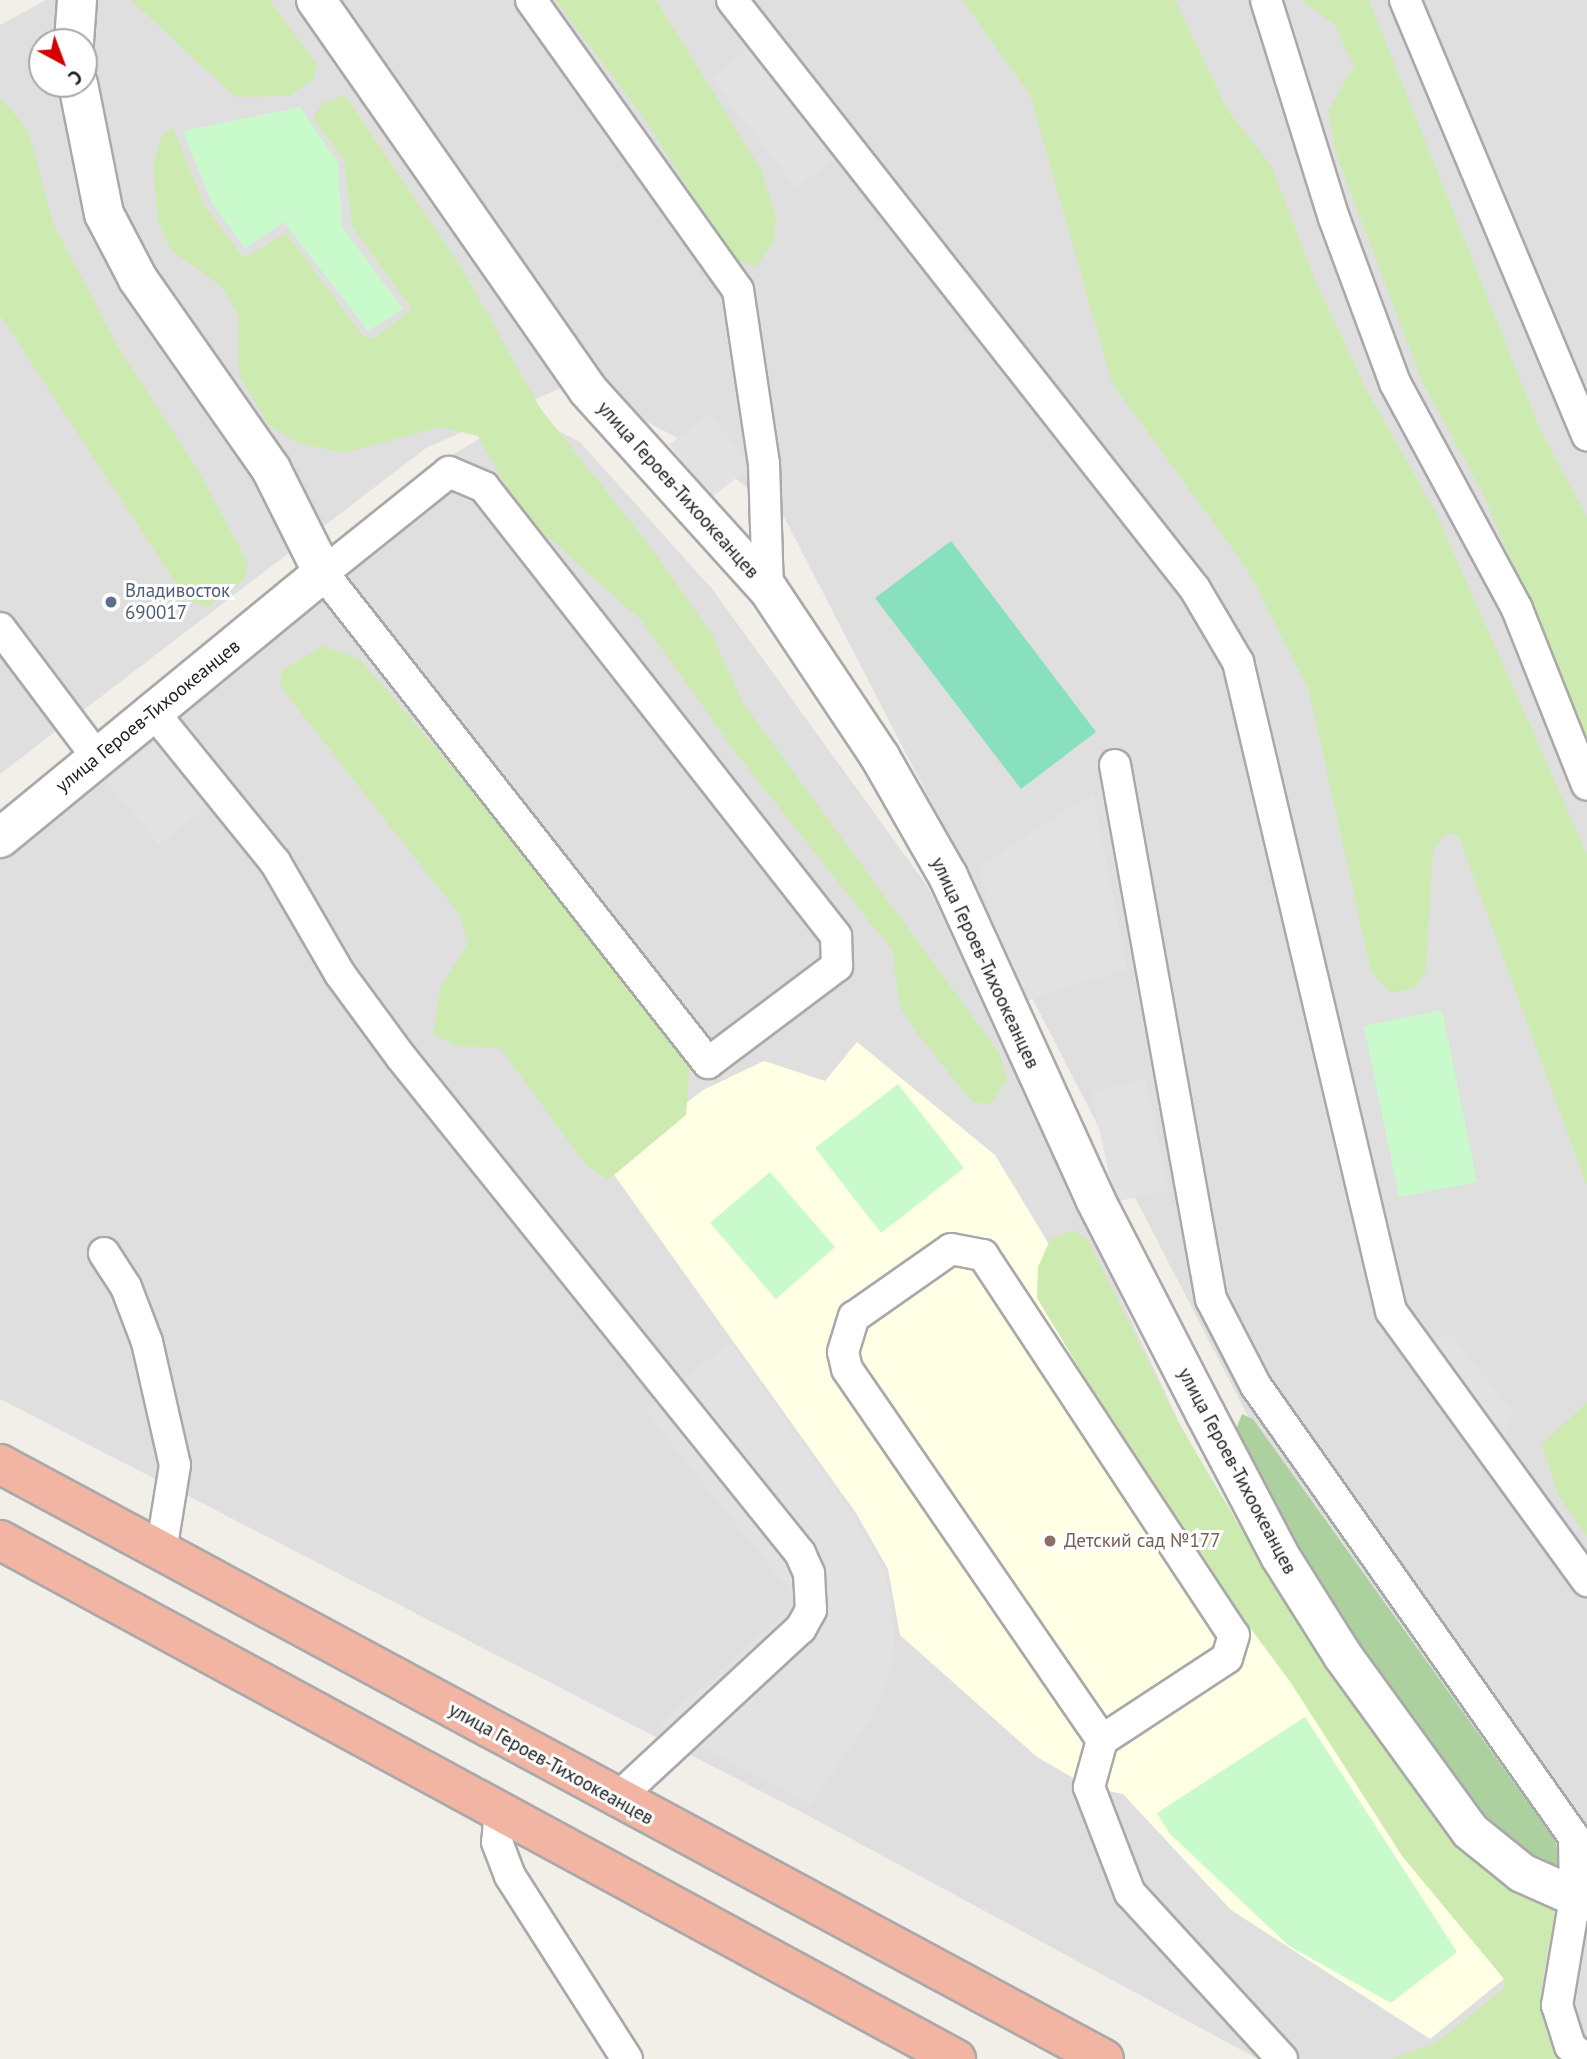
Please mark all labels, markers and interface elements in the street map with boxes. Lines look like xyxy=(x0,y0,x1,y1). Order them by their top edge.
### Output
north arrow xyxy=(28,28,98,98)
text: С xyxy=(64,65,87,90)
street label: улица Героев-Тихоокеанцев xyxy=(592,397,764,583)
place label: Владивосток 690017 xyxy=(125,580,230,624)
marker: Владивосток 690017 xyxy=(103,594,119,610)
street label: улица Героев-Тихоокеанцев xyxy=(51,635,245,797)
street label: улица Героев-Тихоокеанцев xyxy=(926,854,1044,1072)
street label: улица Героев-Тихоокеанцев xyxy=(1173,1364,1301,1578)
place label: Детский сад №177 xyxy=(1064,1530,1221,1552)
marker: Детский сад №177 xyxy=(1042,1533,1058,1549)
street label: улица Героев-Тихоокеанцев xyxy=(445,1698,657,1830)

